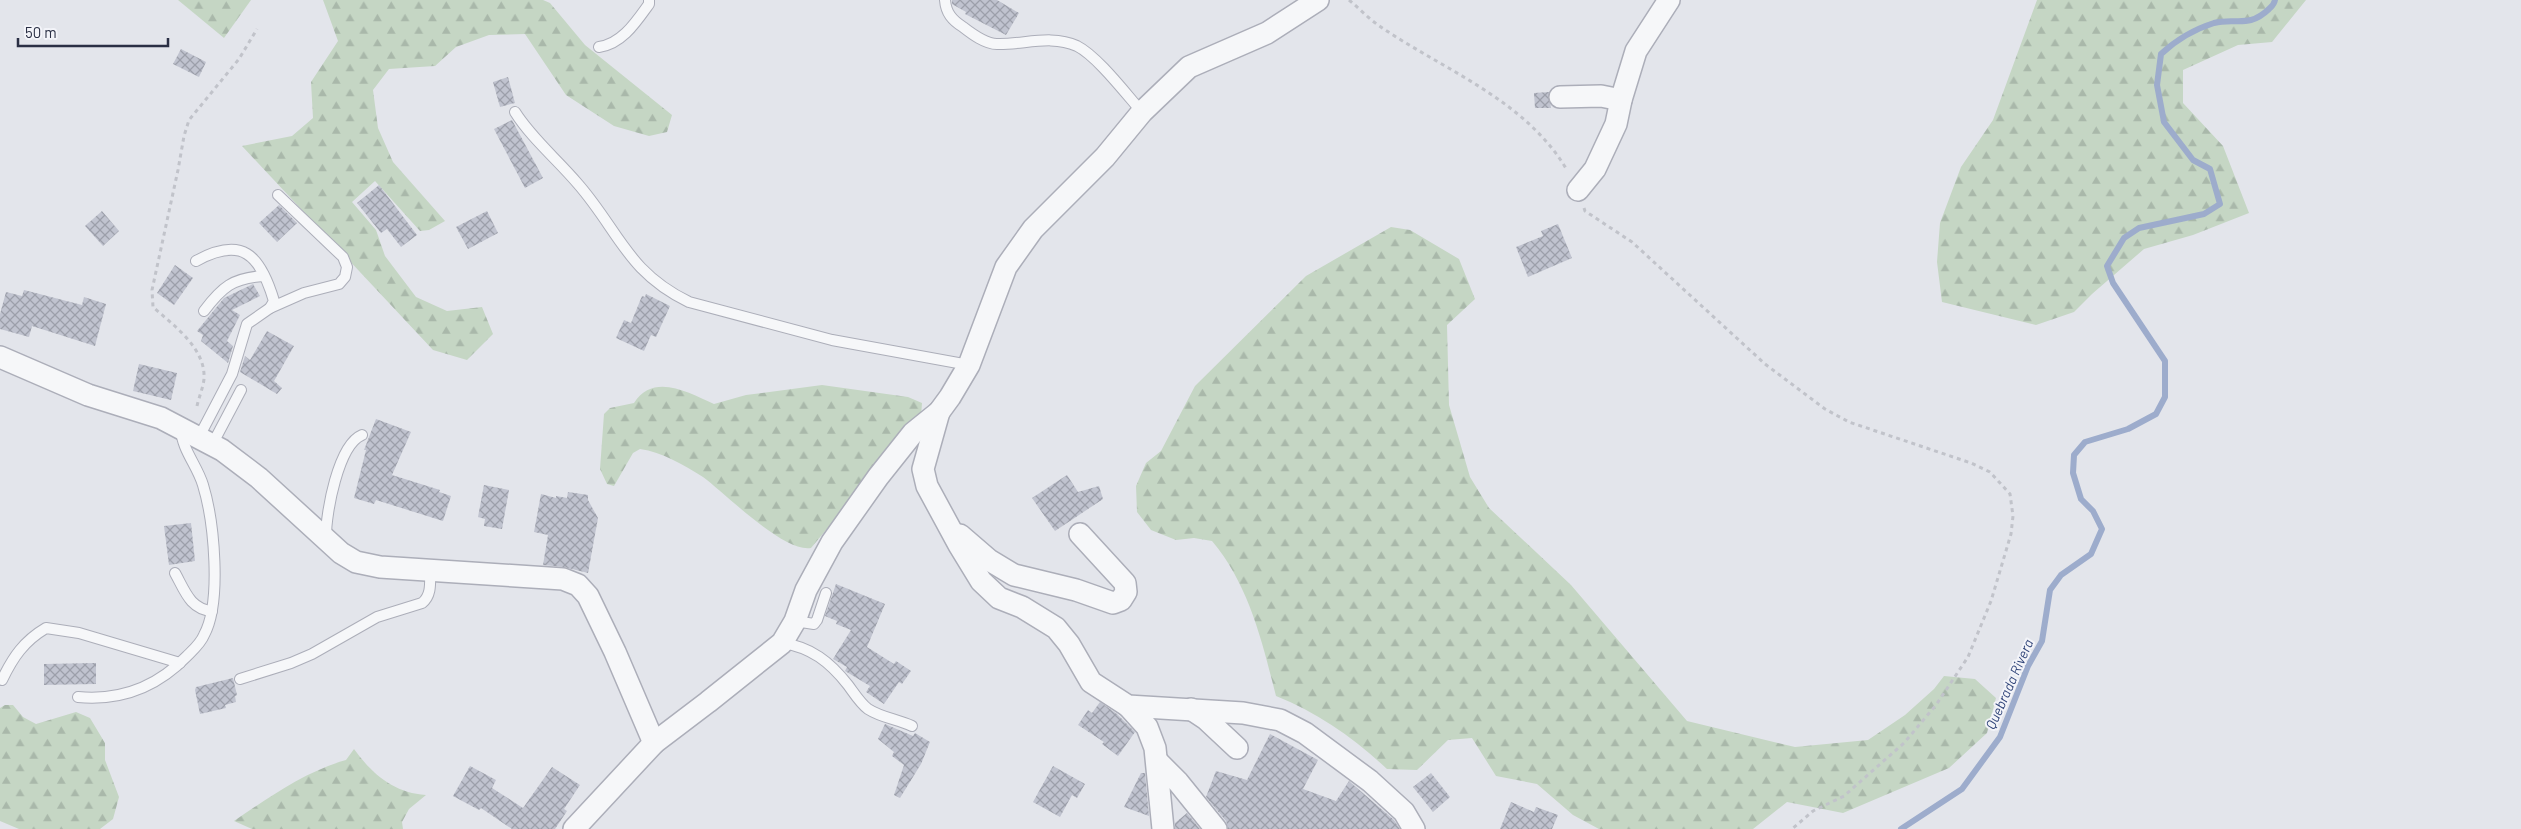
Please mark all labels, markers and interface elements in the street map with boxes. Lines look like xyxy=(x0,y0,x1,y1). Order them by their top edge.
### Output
scale bar xyxy=(18,15,168,47)
text: 50 m xyxy=(25,23,57,41)
water label: Quebrada Rivera xyxy=(1982,636,2036,732)

